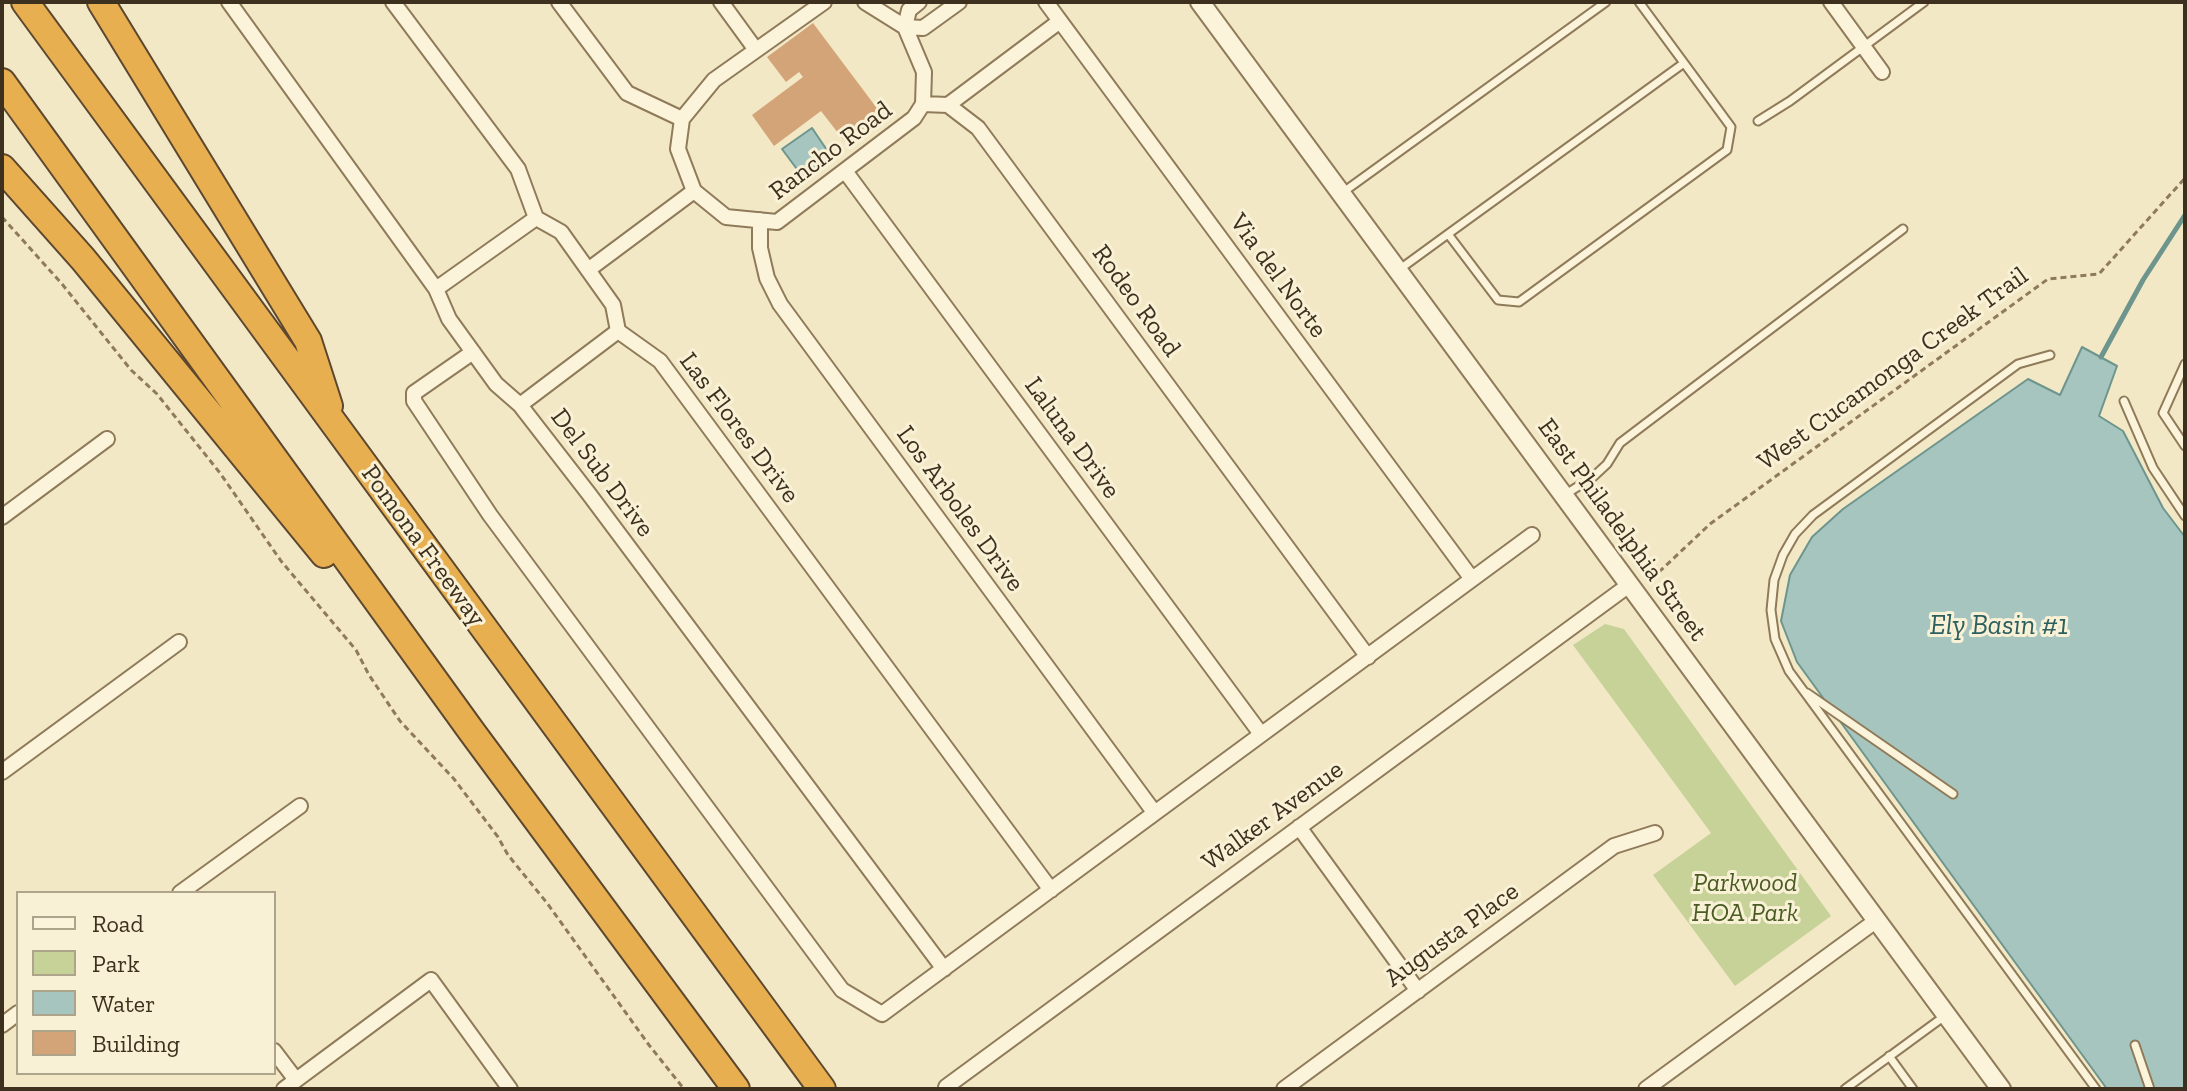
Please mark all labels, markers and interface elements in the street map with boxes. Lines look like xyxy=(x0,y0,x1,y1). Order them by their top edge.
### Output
street label: Rancho Road xyxy=(764,95,898,207)
street label: Via del Norte xyxy=(1222,208,1334,344)
street label: Rodeo Road xyxy=(1085,239,1187,363)
street label: West Cucamonga Creek Trail xyxy=(1752,260,2034,478)
street label: Las Flores Drive xyxy=(672,347,806,509)
street label: Laluna Drive xyxy=(1017,371,1127,505)
street label: Del Sub Drive xyxy=(544,403,660,543)
street label: East Philadelphia Street xyxy=(1531,413,1713,647)
street label: Los Arboles Drive xyxy=(889,420,1031,598)
street label: Pomona Freeway xyxy=(354,459,492,633)
water label: Ely Basin #1 xyxy=(1930,609,2068,643)
street label: Walker Avenue xyxy=(1196,754,1350,878)
park label: Parkwood HOA Park xyxy=(1692,868,1798,930)
street label: Augusta Place xyxy=(1379,876,1525,994)
legend xyxy=(16,891,276,1075)
text: Road xyxy=(92,909,144,938)
text: Park xyxy=(92,949,140,978)
text: Water xyxy=(92,989,155,1018)
text: Building xyxy=(92,1029,180,1058)

